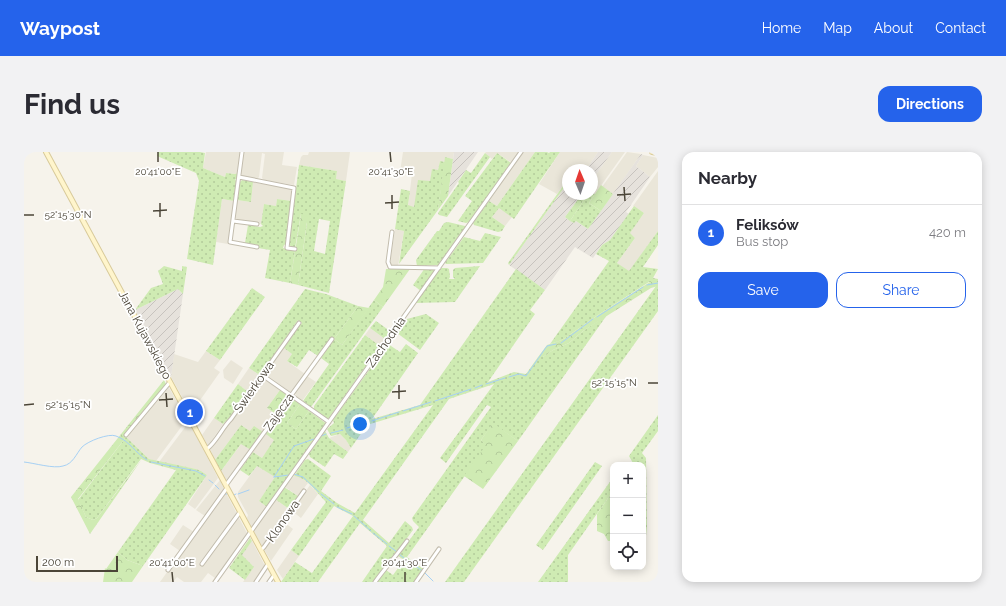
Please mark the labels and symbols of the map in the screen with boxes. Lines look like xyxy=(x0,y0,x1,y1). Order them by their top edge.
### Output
north arrow xyxy=(562,164,598,200)
text: 20°41'00"E xyxy=(135,166,181,177)
text: 20°41'30"E xyxy=(369,166,413,177)
text: 52°15'30"N xyxy=(45,209,91,220)
street label: Jana Kujawskiego xyxy=(116,288,174,382)
street label: Zachodnia xyxy=(364,314,408,370)
street label: Świerkowa xyxy=(231,358,277,416)
text: 52°15'15"N xyxy=(591,377,637,388)
street label: Zajęcza xyxy=(261,390,297,434)
pin: 1 xyxy=(177,397,203,427)
text: 52°15'15"N xyxy=(45,399,91,410)
your location xyxy=(350,414,370,434)
street label: Klonowa xyxy=(263,497,303,545)
scale bar xyxy=(36,554,118,573)
text: 20°41'00"E xyxy=(149,557,195,568)
text: 20°41'30"E xyxy=(383,557,427,568)

